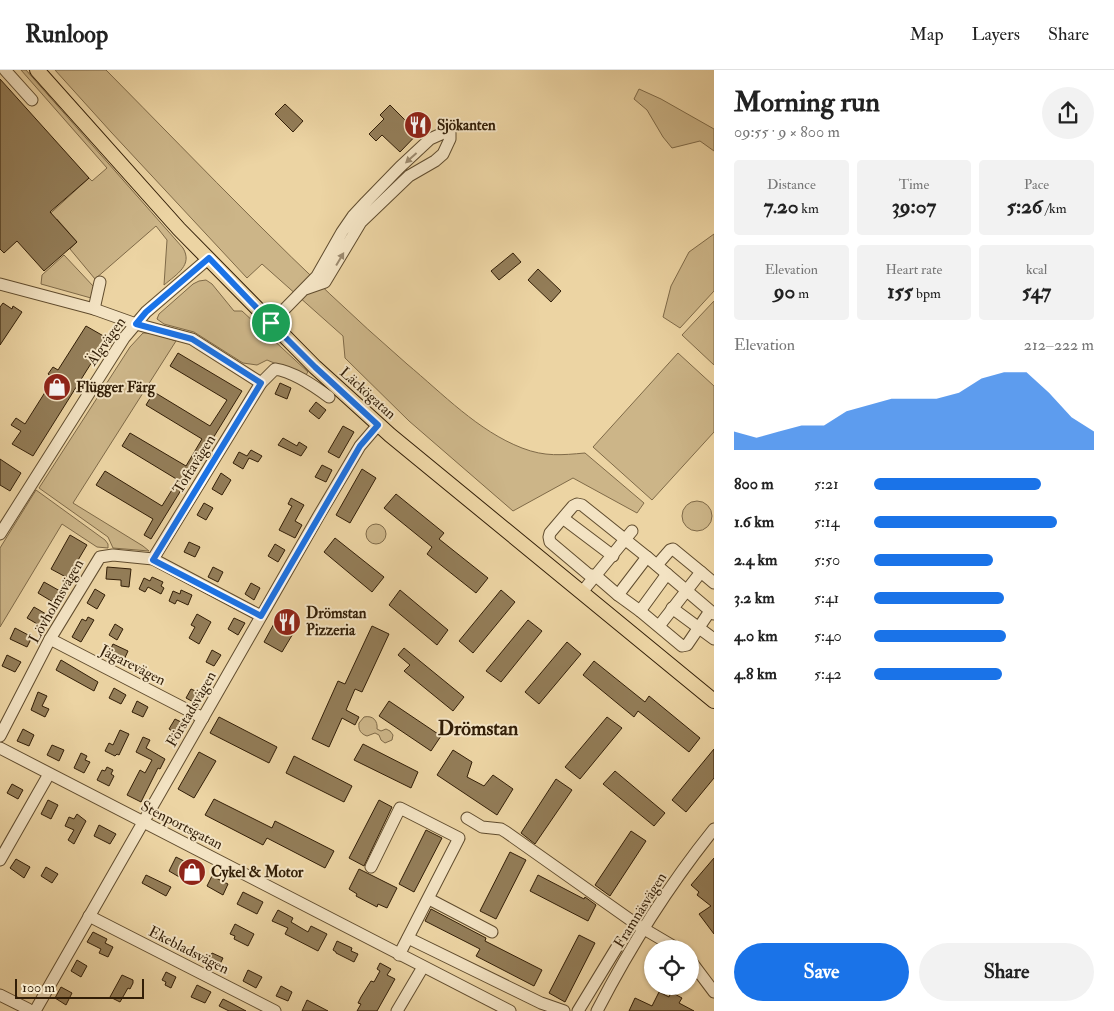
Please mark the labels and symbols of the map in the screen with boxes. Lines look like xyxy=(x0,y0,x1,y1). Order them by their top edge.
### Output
restaurant icon: Sjökanten xyxy=(403,110,433,140)
place label: Sjökanten xyxy=(437,116,496,135)
one-way arrow xyxy=(404,152,417,163)
one-way arrow xyxy=(335,252,344,265)
pin xyxy=(250,302,292,344)
street label: Älgvägen xyxy=(81,313,130,370)
street label: Läckögatan xyxy=(335,363,400,424)
shop icon: Flügger Färg xyxy=(42,372,72,402)
place label: Flügger Färg xyxy=(76,378,156,398)
street label: Toftavägen xyxy=(169,431,220,497)
street label: Lövholmsvägen xyxy=(25,556,88,647)
place label: Drömstan Pizzeria xyxy=(306,604,367,640)
restaurant icon: Drömstan Pizzeria xyxy=(272,607,302,637)
street label: Jägarevägen xyxy=(95,640,169,691)
street label: Förstadsvägen xyxy=(162,668,221,751)
district label: Drömstan xyxy=(438,716,519,741)
street label: Stenportsgatan xyxy=(137,797,226,855)
shop icon: Cykel & Motor xyxy=(177,857,207,887)
place label: Cykel & Motor xyxy=(211,863,304,883)
street label: Framnäsvägen xyxy=(610,869,671,952)
street label: Ekebladsvägen xyxy=(145,922,232,979)
scale bar xyxy=(15,976,144,999)

